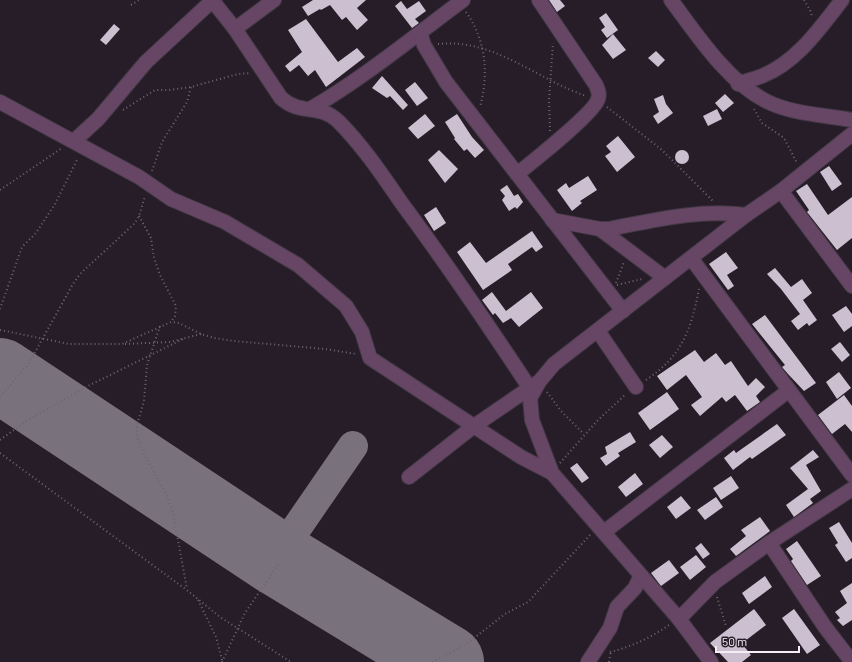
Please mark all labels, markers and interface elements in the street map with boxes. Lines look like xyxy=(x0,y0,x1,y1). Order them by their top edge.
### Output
scale bar xyxy=(716,628,799,654)
text: 50 m xyxy=(722,634,747,648)

